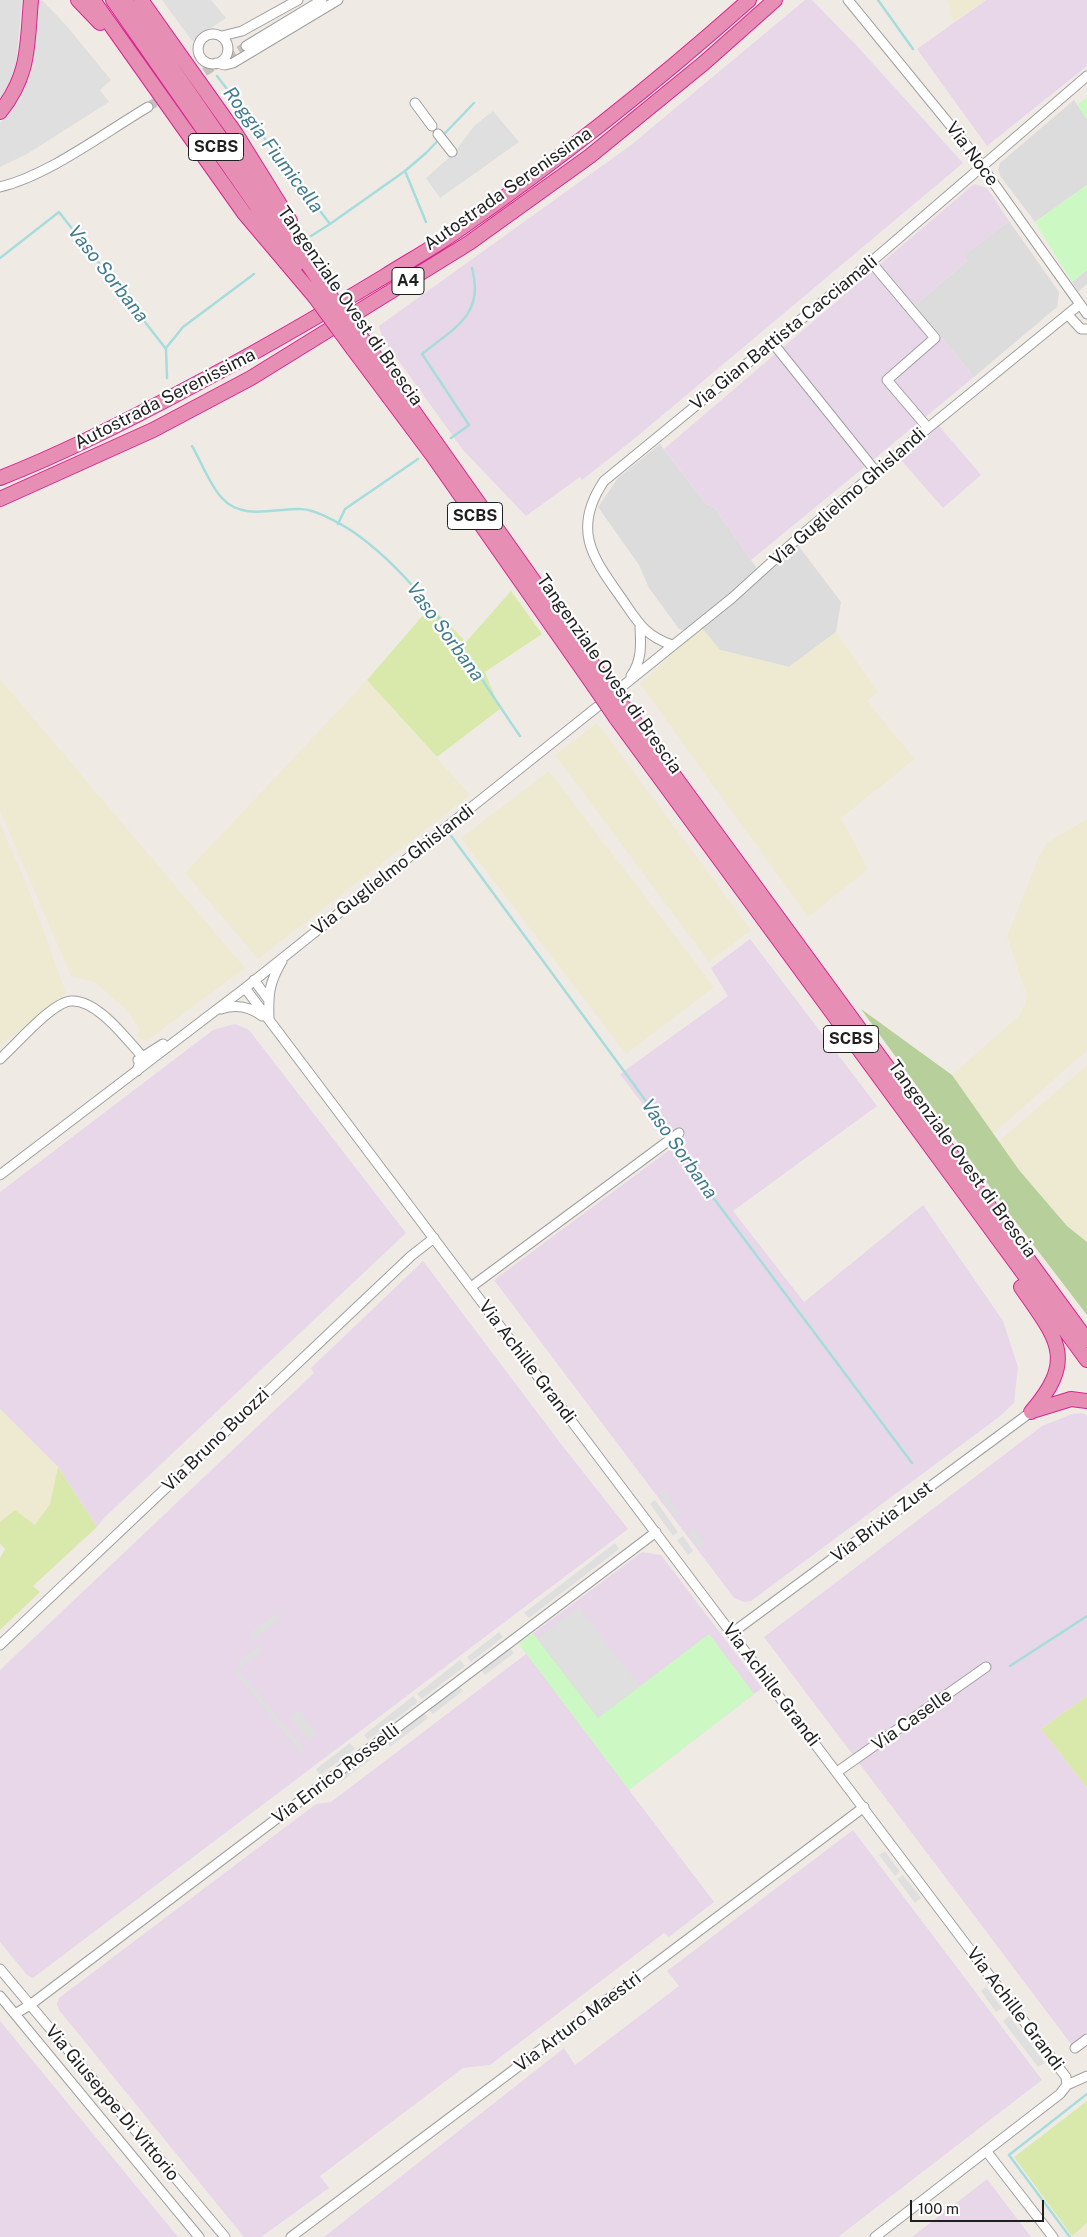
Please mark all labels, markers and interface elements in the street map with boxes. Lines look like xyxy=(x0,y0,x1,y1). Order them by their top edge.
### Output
water label: Roggia Fiumicella xyxy=(218,82,328,218)
street label: Via Noce xyxy=(941,118,1003,190)
street label: Autostrada Serenissima xyxy=(420,123,596,255)
road number: SCBS xyxy=(188,134,244,160)
street label: Tangenziale Ovest di Brescia xyxy=(273,202,427,410)
water label: Vaso Sorbana xyxy=(63,221,153,327)
street label: Via Gian Battista Cacciamali xyxy=(686,251,882,415)
road number: A4 xyxy=(392,268,424,294)
street label: Autostrada Serenissima xyxy=(71,344,259,454)
street label: Via Guglielmo Ghislandi xyxy=(766,423,930,571)
road number: SCBS xyxy=(448,502,502,530)
street label: Tangenziale Ovest di Brescia xyxy=(532,570,686,778)
water label: Vaso Sorbana xyxy=(401,578,489,686)
street label: Via Guglielmo Ghislandi xyxy=(308,800,478,940)
road number: SCBS xyxy=(824,1026,878,1052)
street label: Tangenziale Ovest di Brescia xyxy=(883,1056,1041,1262)
water label: Vaso Sorbana xyxy=(636,1095,722,1203)
street label: Via Achille Grandi xyxy=(474,1296,580,1428)
street label: Via Bruno Buozzi xyxy=(158,1384,274,1496)
street label: Via Brixia Zust xyxy=(827,1477,937,1567)
street label: Via Achille Grandi xyxy=(718,1619,824,1751)
street label: Via Caselle xyxy=(868,1685,956,1755)
street label: Via Enrico Rosselli xyxy=(268,1719,404,1829)
street label: Via Achille Grandi xyxy=(962,1943,1068,2075)
street label: Via Arturo Maestri xyxy=(511,1967,645,2077)
street label: Via Giuseppe Di Vittorio xyxy=(40,2021,184,2185)
scale bar xyxy=(912,2190,1046,2222)
text: 100 m xyxy=(918,2200,959,2217)

